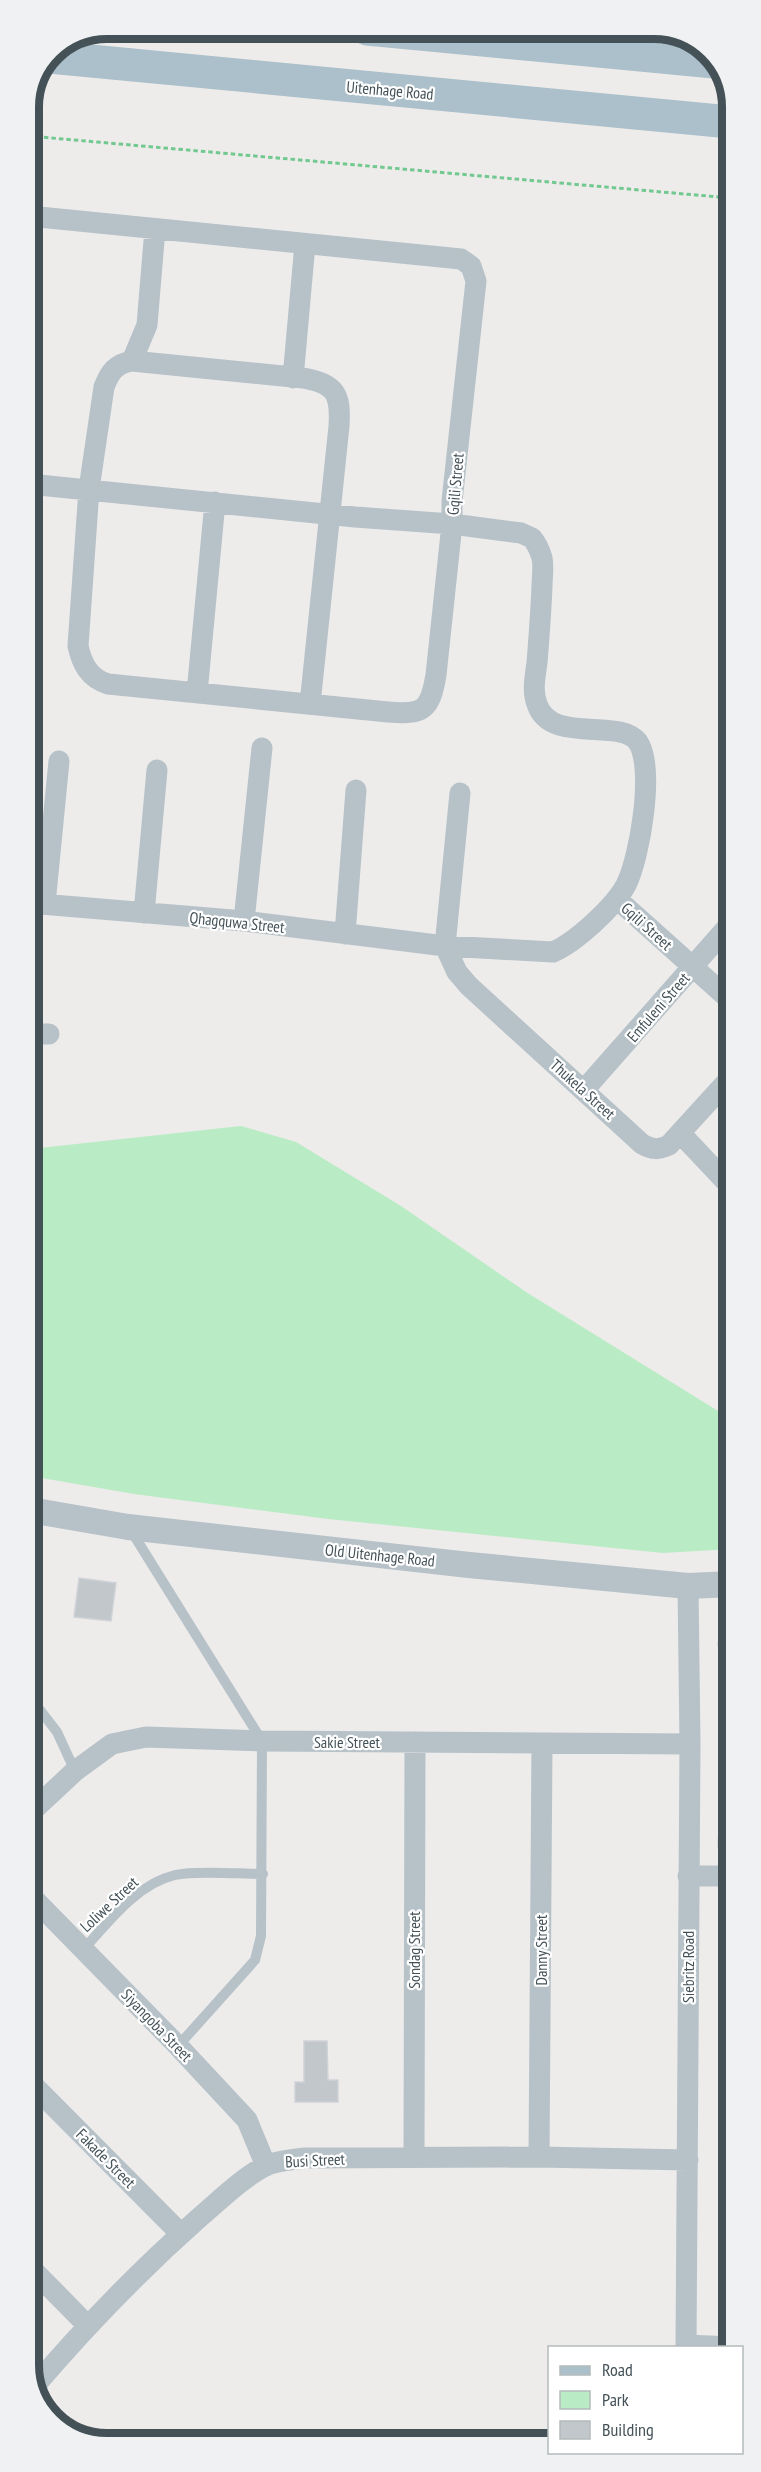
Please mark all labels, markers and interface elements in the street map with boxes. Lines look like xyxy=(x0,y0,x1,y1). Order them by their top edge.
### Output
street label: Uitenhage Road xyxy=(346,76,434,104)
street label: Gqili Street xyxy=(442,452,468,516)
street label: Gqili Street xyxy=(617,898,677,955)
street label: Qhagquwa Street xyxy=(189,907,286,937)
street label: Emfuleni Street xyxy=(622,968,694,1046)
street label: Thukela Street xyxy=(546,1055,620,1124)
street label: Old Uitenhage Road xyxy=(324,1539,436,1571)
street label: Sakie Street xyxy=(314,1732,381,1752)
street label: Loliwe Street xyxy=(76,1872,143,1936)
street label: Sondag Street xyxy=(404,1911,424,1989)
street label: Danny Street xyxy=(531,1914,551,1985)
street label: Siebritz Road xyxy=(678,1931,698,2003)
street label: Siyangoba Street xyxy=(117,1984,197,2066)
street label: Fakade Street xyxy=(72,2124,140,2192)
street label: Busi Street xyxy=(285,2148,346,2172)
legend xyxy=(548,2346,743,2454)
text: Road xyxy=(602,2358,633,2381)
text: Park xyxy=(602,2388,629,2411)
text: Building xyxy=(602,2418,654,2441)

